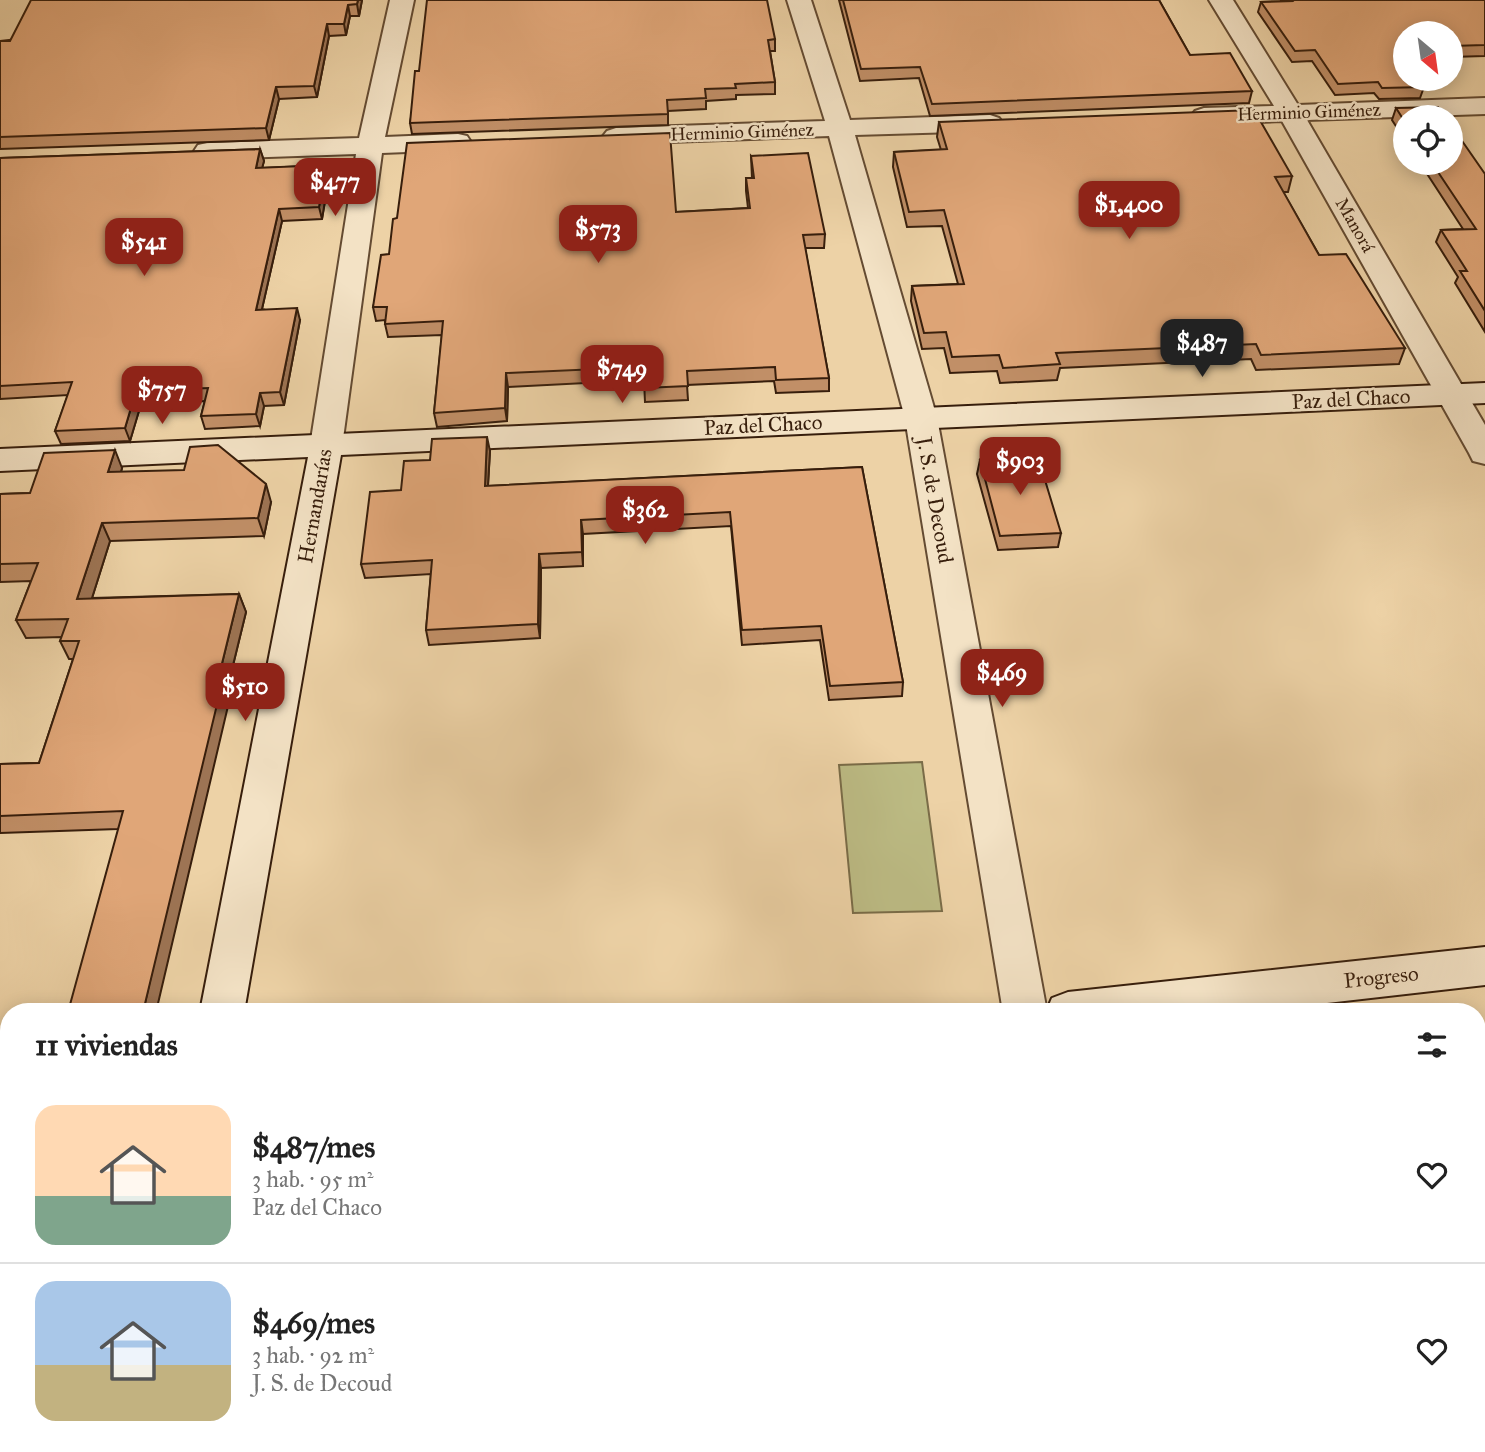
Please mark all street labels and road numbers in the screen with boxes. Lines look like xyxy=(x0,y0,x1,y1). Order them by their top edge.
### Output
street label: Herminio Giménez xyxy=(1237,99,1381,125)
street label: Herminio Giménez xyxy=(670,119,814,145)
street label: Manorá xyxy=(1331,194,1380,257)
street label: Paz del Chaco xyxy=(1291,383,1411,415)
street label: Paz del Chaco xyxy=(703,409,823,441)
street label: J. S. de Decoud xyxy=(911,433,959,566)
street label: Hernandarías xyxy=(292,447,338,565)
street label: Progreso xyxy=(1342,960,1420,994)

